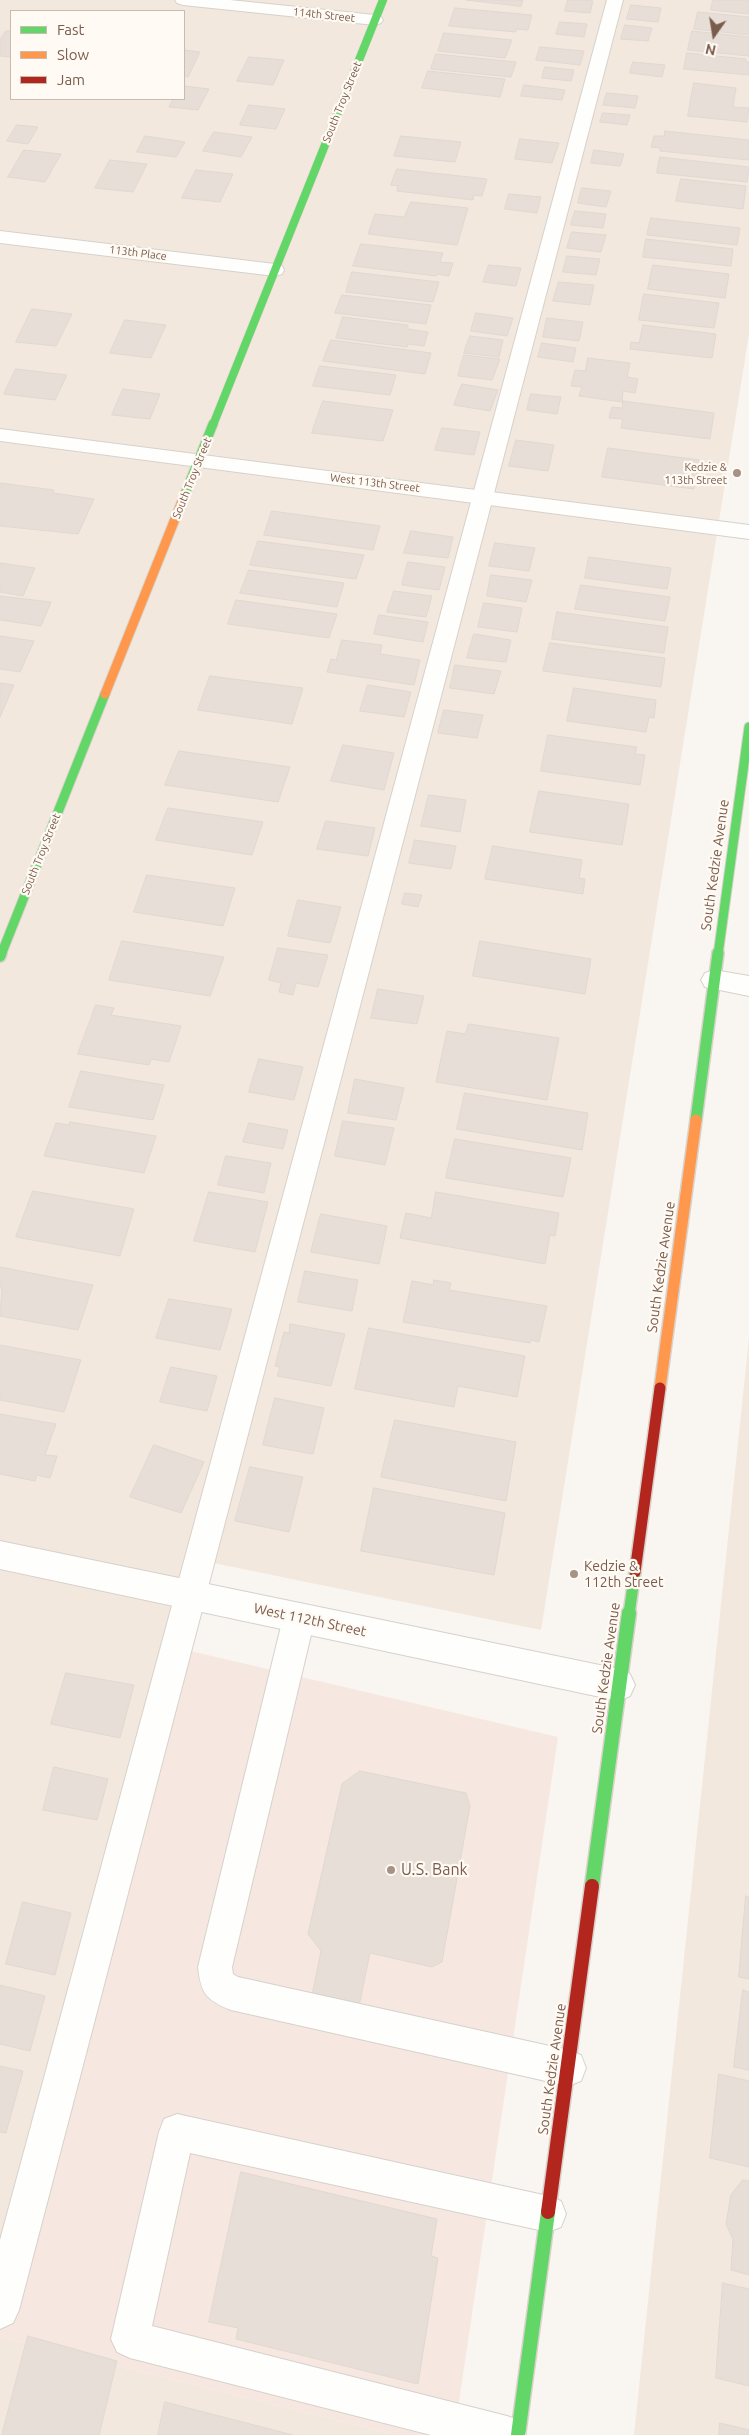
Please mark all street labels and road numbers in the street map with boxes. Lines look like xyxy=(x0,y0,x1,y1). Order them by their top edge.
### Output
street label: 114th Street xyxy=(292,5,356,25)
street label: South Troy Street xyxy=(320,59,364,145)
street label: 113th Place xyxy=(108,243,168,263)
street label: South Troy Street xyxy=(170,435,214,521)
street label: West 113th Street xyxy=(329,471,421,495)
street label: South Kedzie Avenue xyxy=(697,798,733,932)
street label: South Troy Street xyxy=(19,811,63,897)
street label: South Kedzie Avenue xyxy=(643,1200,679,1334)
street label: West 112th Street xyxy=(252,1600,368,1640)
street label: South Kedzie Avenue xyxy=(588,1601,624,1735)
street label: South Kedzie Avenue xyxy=(534,2002,570,2136)

